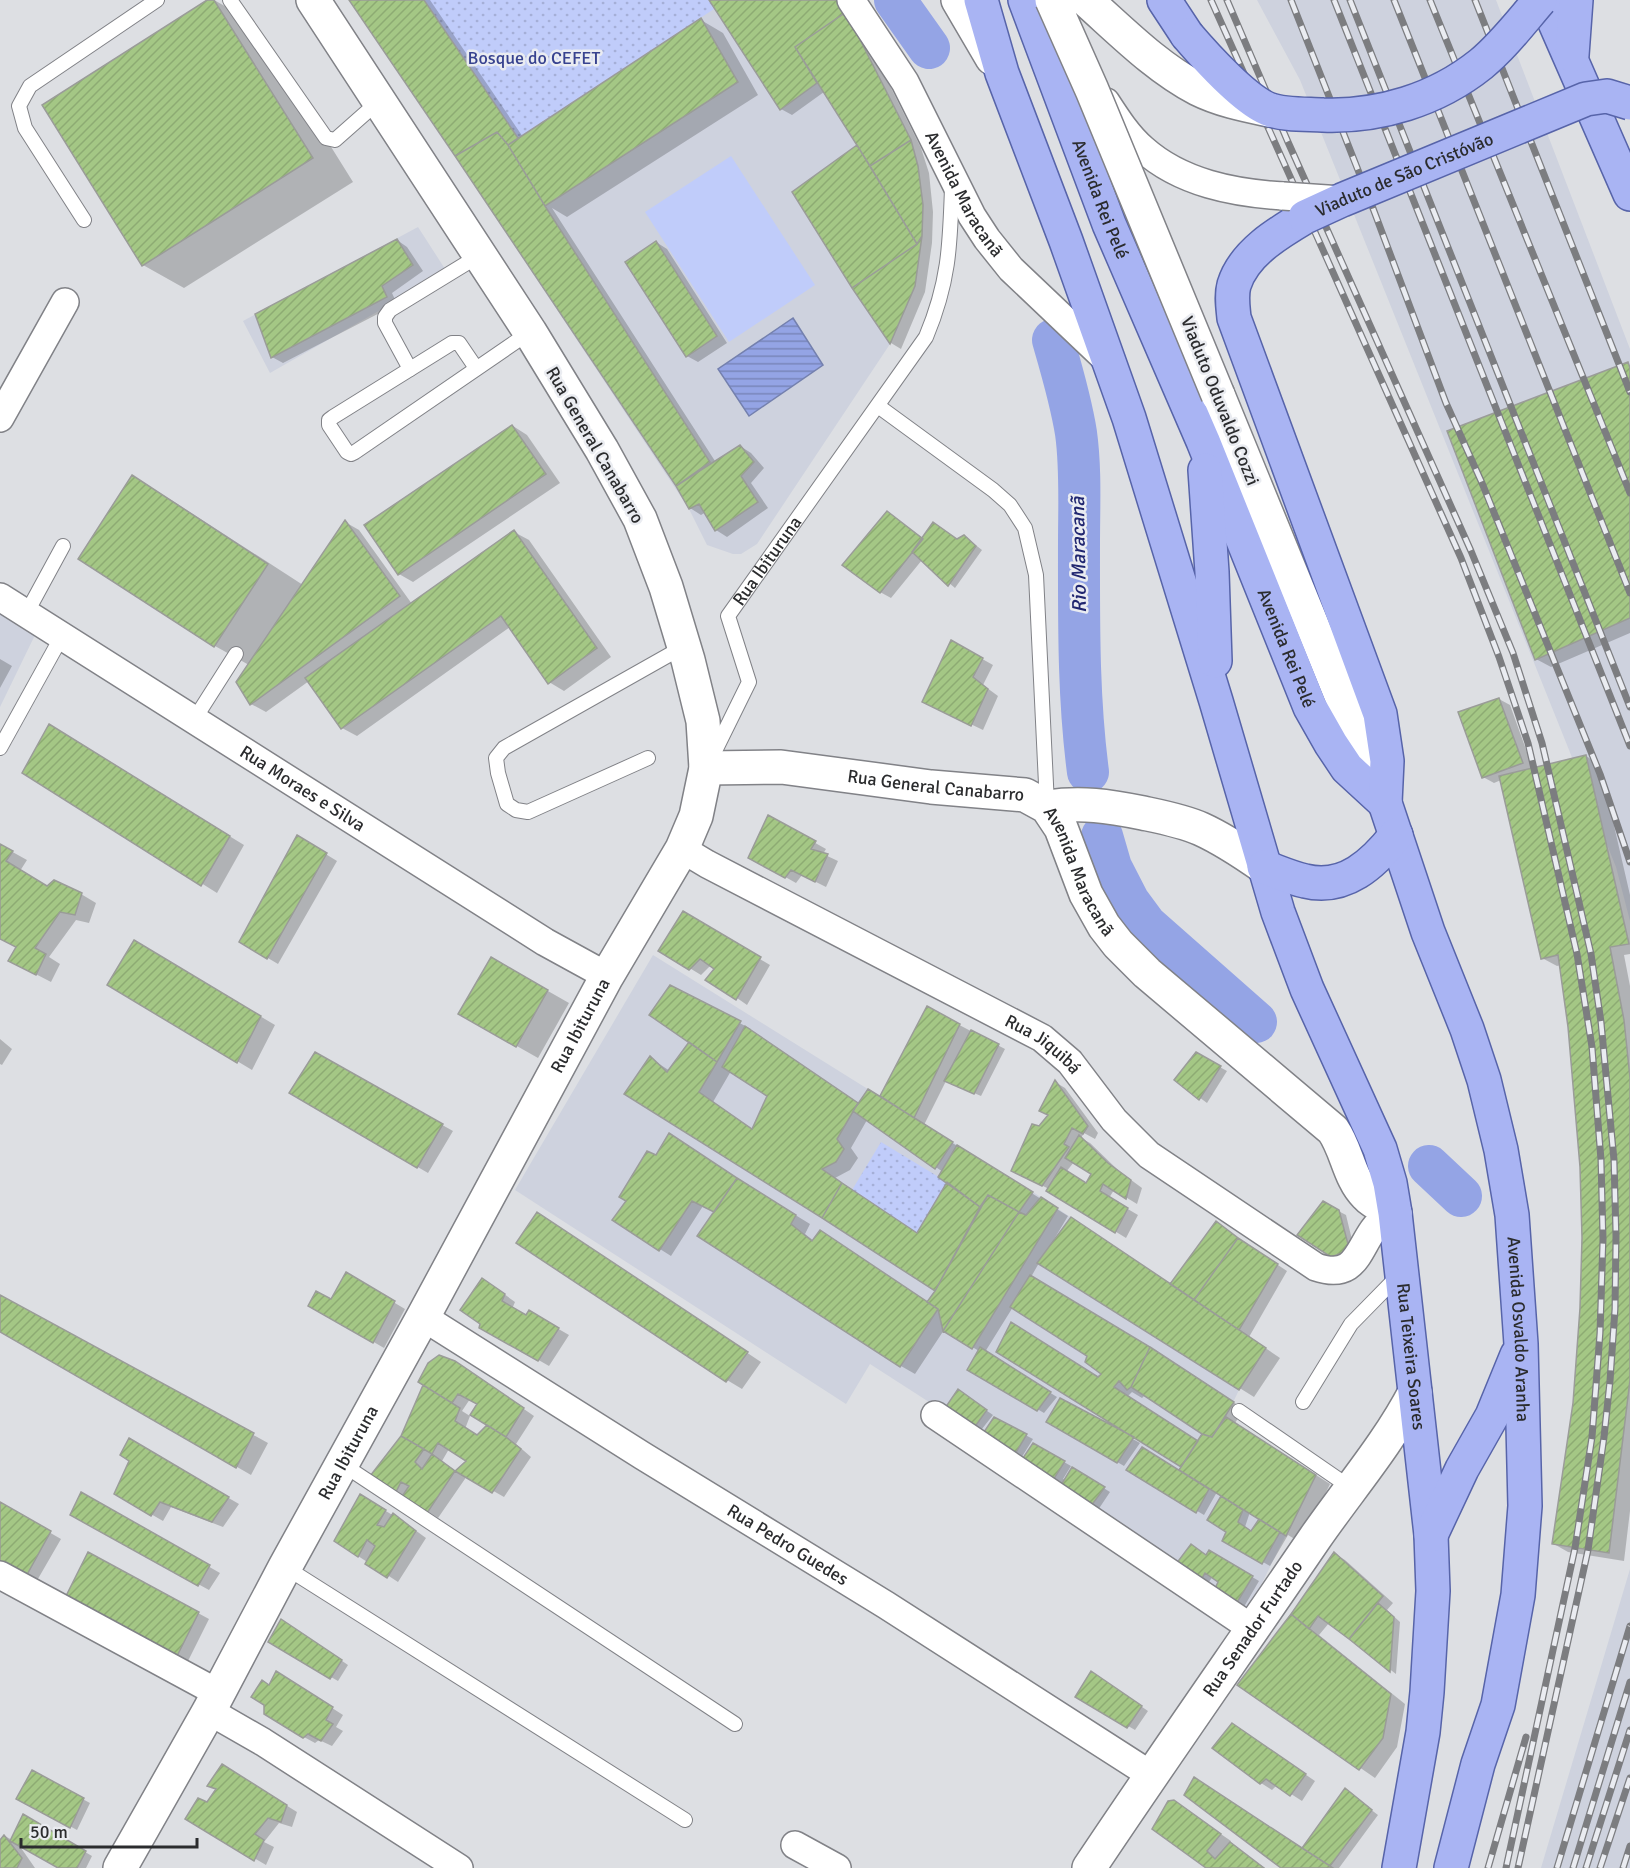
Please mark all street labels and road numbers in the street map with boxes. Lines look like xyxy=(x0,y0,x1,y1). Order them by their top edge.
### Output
street label: Avenida Maracanã xyxy=(920,127,1008,261)
street label: Viaduto de São Cristóvão xyxy=(1312,128,1496,222)
street label: Avenida Rei Pelé xyxy=(1067,136,1134,262)
street label: Viaduto Oduvaldo Cozzi xyxy=(1176,313,1264,489)
street label: Rua General Canabarro xyxy=(541,363,649,527)
street label: Rua Ibituruna xyxy=(728,512,806,610)
street label: Avenida Rei Pelé xyxy=(1253,585,1320,711)
street label: Rua Moraes e Silva xyxy=(236,741,369,836)
street label: Rua General Canabarro xyxy=(846,765,1025,806)
street label: Avenida Maracanã xyxy=(1039,802,1119,941)
street label: Rua Ibituruna xyxy=(546,974,615,1077)
street label: Rua Jiquibá xyxy=(1001,1010,1086,1078)
street label: Avenida Osvaldo Aranha xyxy=(1503,1236,1534,1422)
street label: Rua Teixeira Soares xyxy=(1392,1282,1430,1431)
street label: Rua Ibituruna xyxy=(313,1401,383,1504)
street label: Rua Pedro Guedes xyxy=(723,1499,852,1590)
street label: Rua Senador Furtado xyxy=(1198,1556,1307,1701)

